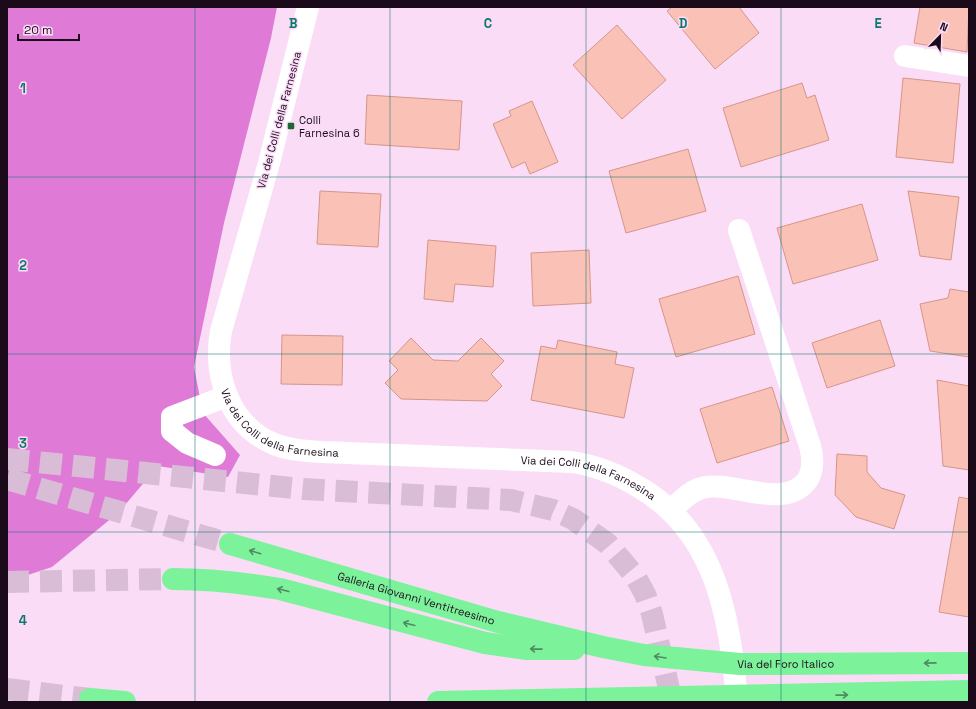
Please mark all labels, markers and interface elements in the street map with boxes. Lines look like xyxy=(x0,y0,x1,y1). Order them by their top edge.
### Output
text: B xyxy=(289,15,298,32)
text: C xyxy=(484,15,492,32)
text: D xyxy=(679,15,688,32)
text: E xyxy=(874,15,882,32)
scale bar xyxy=(18,16,79,42)
north arrow xyxy=(920,16,960,56)
text: N xyxy=(938,19,950,35)
text: 20 m xyxy=(24,22,52,38)
street label: Via dei Colli della Farnesina xyxy=(254,49,304,190)
text: 1 xyxy=(20,80,26,97)
place label: Colli Farnesina 6 xyxy=(299,113,360,140)
marker: Colli Farnesina 6 xyxy=(286,121,296,131)
text: 2 xyxy=(19,257,27,274)
street label: Via dei Colli della Farnesina xyxy=(218,386,340,460)
text: 3 xyxy=(19,435,27,452)
street label: Via dei Colli della Farnesina xyxy=(520,453,659,503)
one-way arrow xyxy=(249,548,262,555)
street label: Galleria Giovanni Ventitreesimo xyxy=(336,569,497,628)
one-way arrow xyxy=(277,586,290,594)
text: 4 xyxy=(19,612,27,629)
one-way arrow xyxy=(402,620,415,627)
one-way arrow xyxy=(530,645,543,653)
one-way arrow xyxy=(654,653,667,661)
street label: Via del Foro Italico xyxy=(737,657,834,671)
one-way arrow xyxy=(924,659,937,667)
one-way arrow xyxy=(835,691,848,698)

